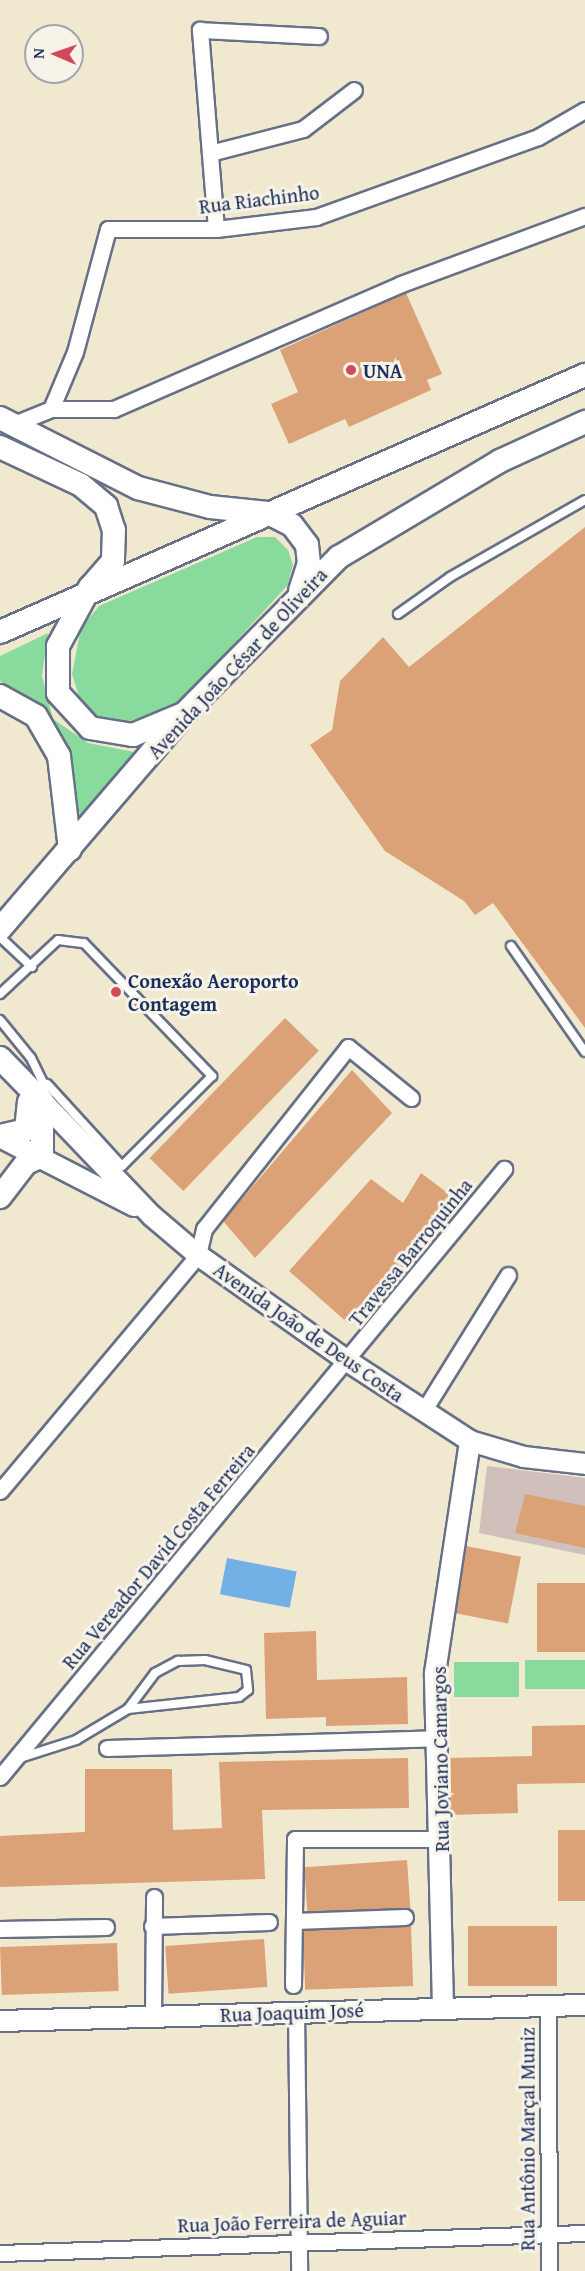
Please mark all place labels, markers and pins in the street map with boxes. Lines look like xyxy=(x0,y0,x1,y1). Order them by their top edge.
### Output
place label: UNA xyxy=(363,358,403,382)
marker: UNA xyxy=(344,363,358,377)
place label: Conexão Aeroporto Contagem xyxy=(128,969,299,1016)
marker: Conexão Aeroporto Contagem xyxy=(109,985,123,999)

